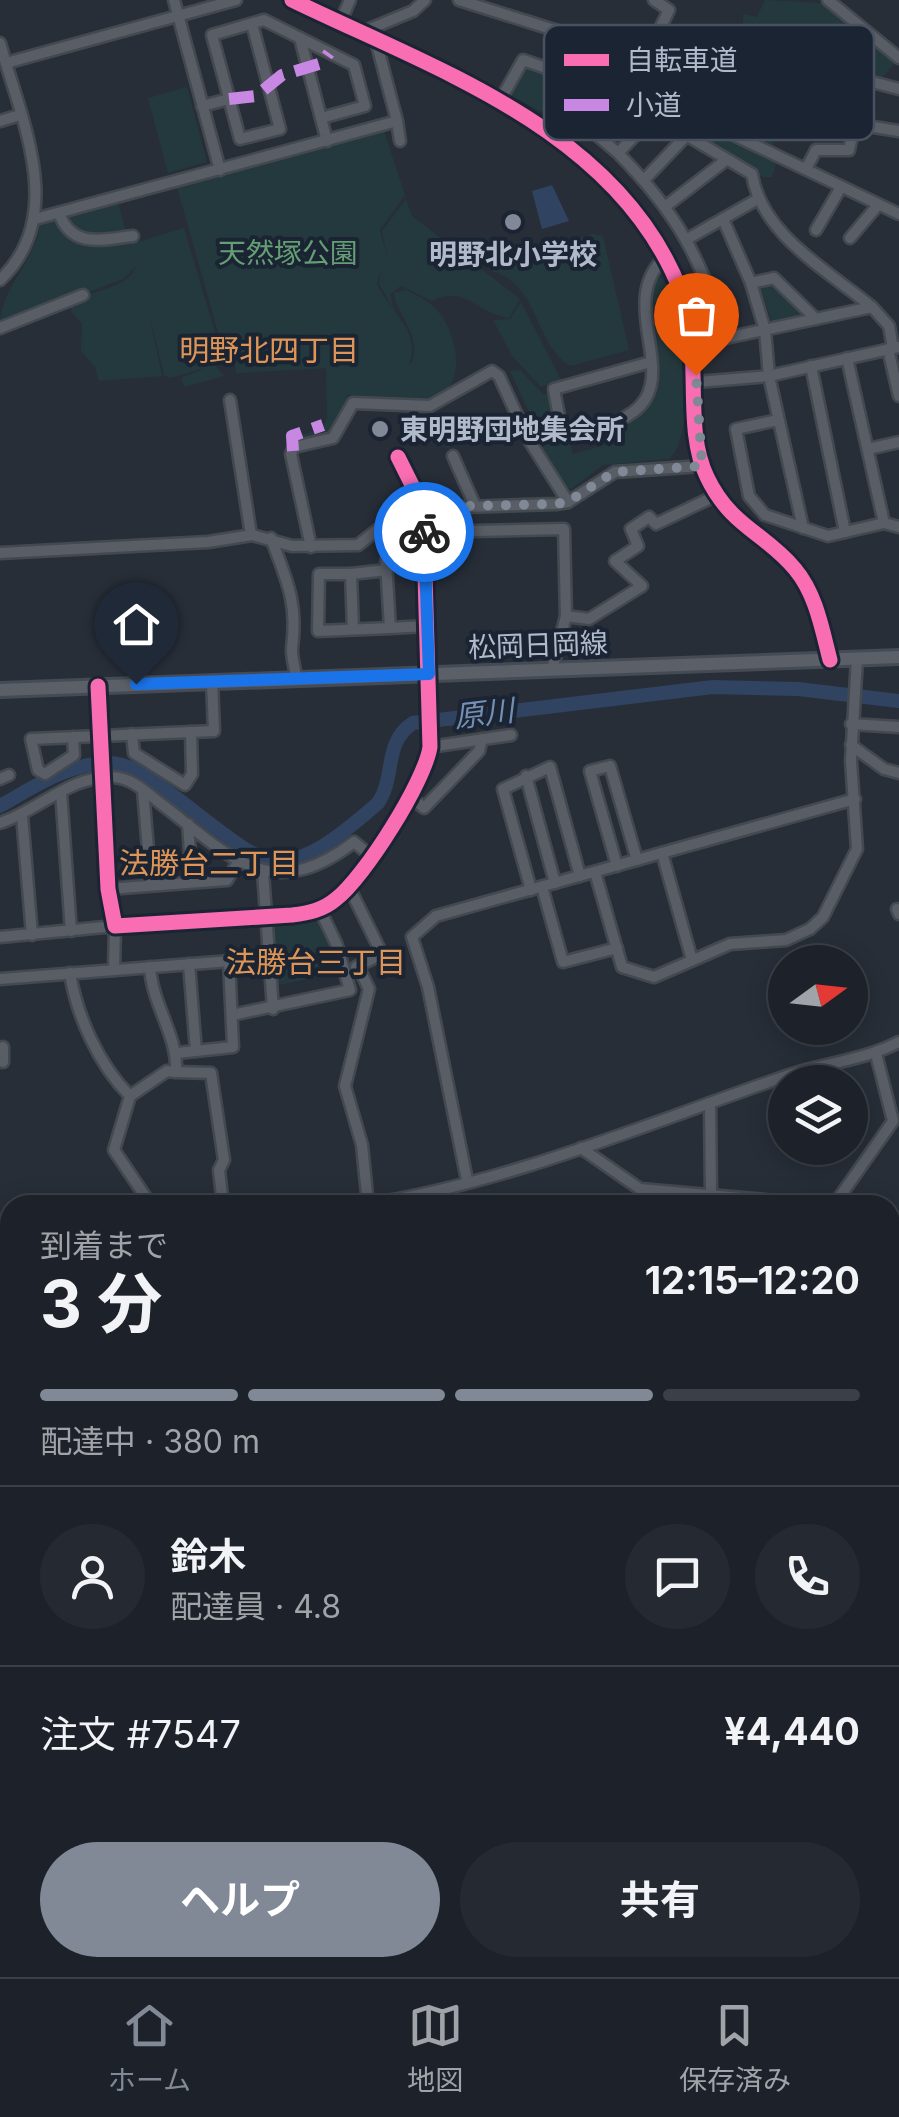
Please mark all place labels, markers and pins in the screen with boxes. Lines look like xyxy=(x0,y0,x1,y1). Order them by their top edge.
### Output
marker: 明野北小学校 xyxy=(502,211,524,233)
place label: 明野北小学校 xyxy=(429,237,597,271)
pin xyxy=(654,273,739,376)
place label: 東明野団地集会所 xyxy=(400,412,624,446)
marker: 東明野団地集会所 xyxy=(369,418,391,440)
pin xyxy=(94,582,179,685)

